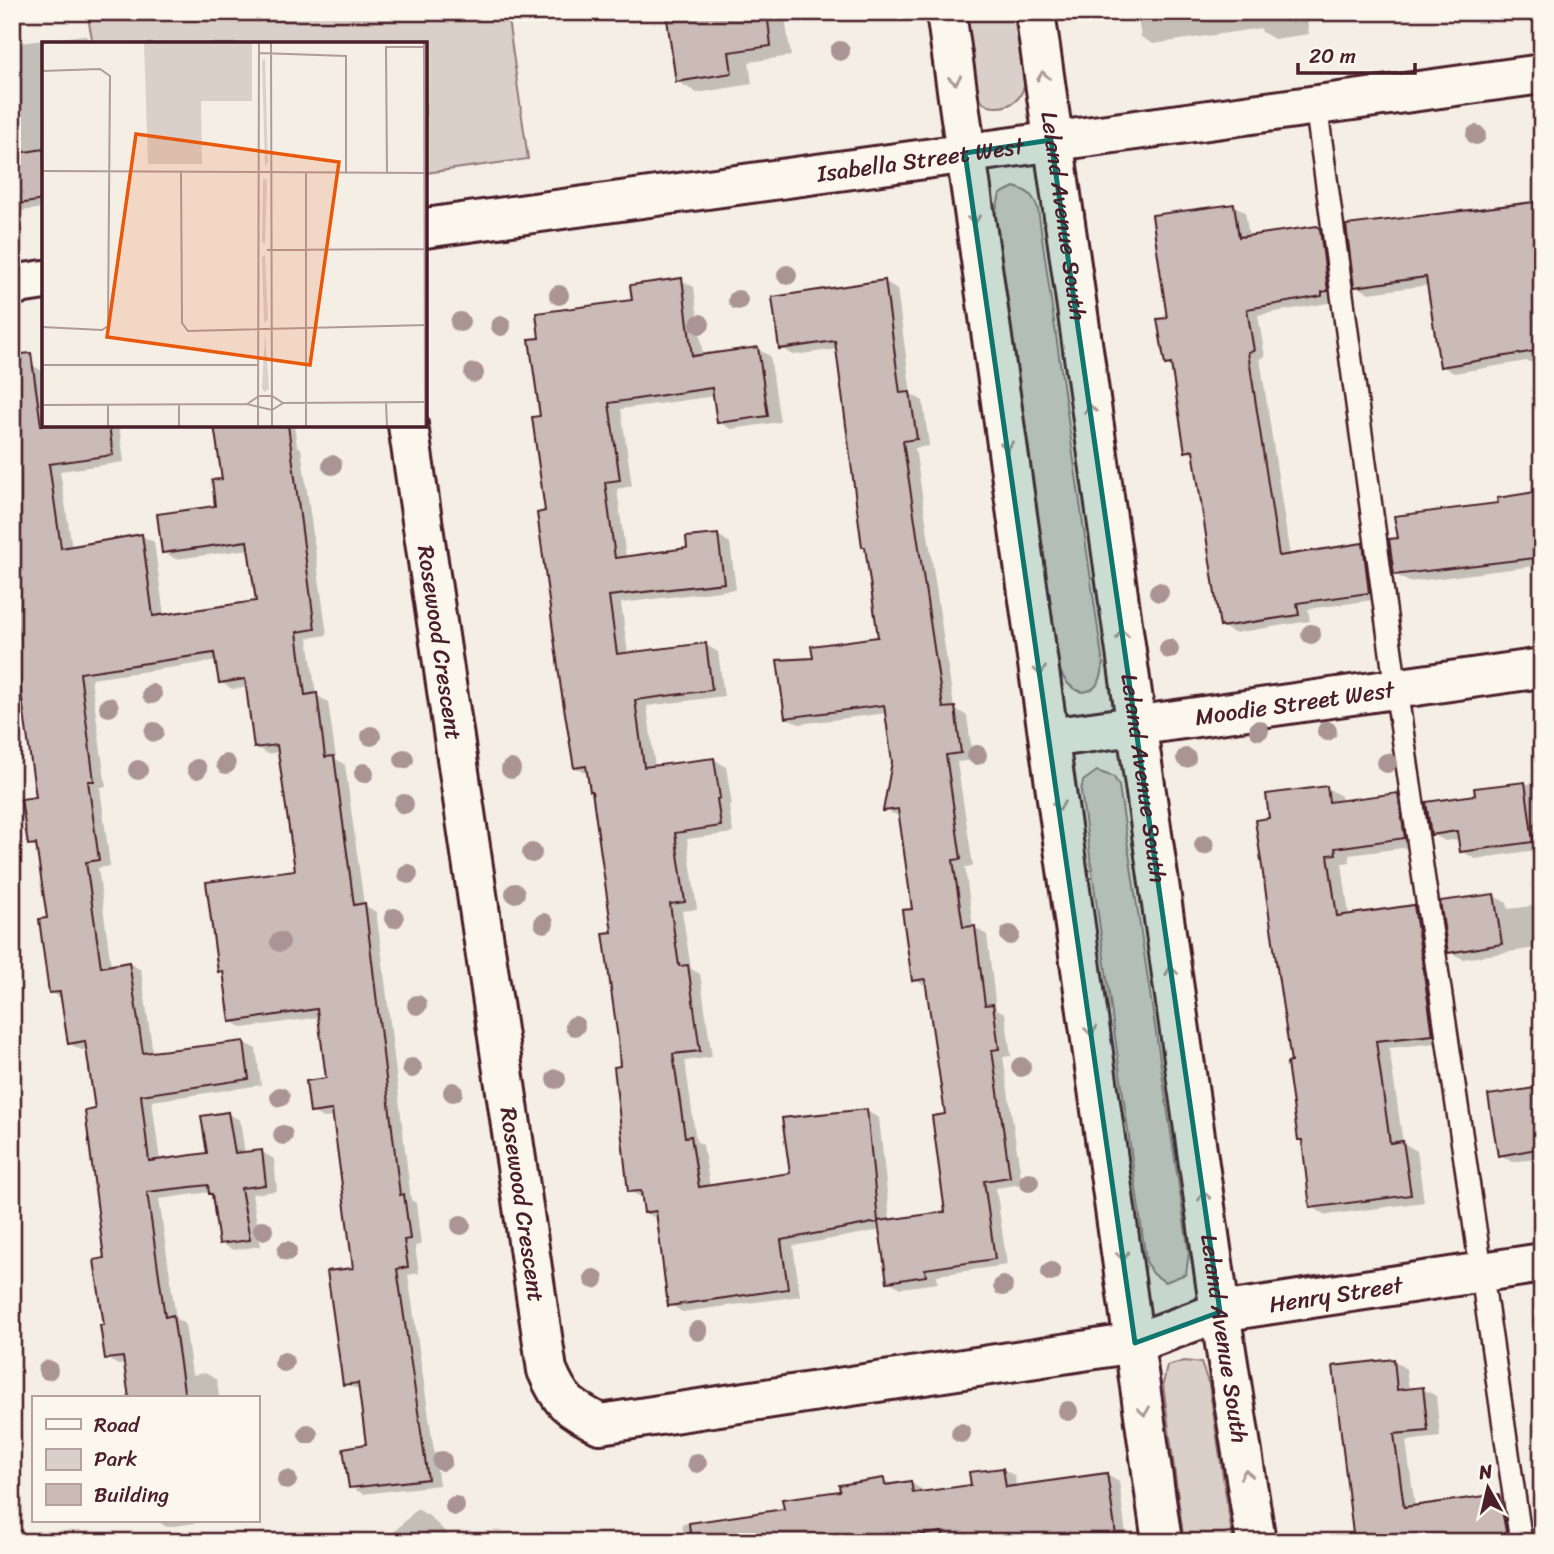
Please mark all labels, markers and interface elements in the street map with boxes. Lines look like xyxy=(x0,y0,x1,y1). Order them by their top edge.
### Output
scale bar xyxy=(1298,32,1416,76)
text: 20 m xyxy=(1309,37,1356,75)
inset map xyxy=(42,42,427,427)
one-way arrow xyxy=(1036,70,1051,82)
one-way arrow xyxy=(947,74,962,86)
street label: Leland Avenue South xyxy=(1028,109,1099,323)
street label: Isabella Street West xyxy=(813,125,1028,195)
one-way arrow xyxy=(967,215,982,226)
one-way arrow xyxy=(1083,403,1098,415)
one-way arrow xyxy=(999,440,1014,451)
street label: Rosewood Crescent xyxy=(405,543,474,743)
one-way arrow xyxy=(1115,628,1130,640)
one-way arrow xyxy=(1032,665,1047,677)
street label: Moodie Street West xyxy=(1192,669,1399,738)
street label: Leland Avenue South xyxy=(1108,671,1179,886)
one-way arrow xyxy=(1051,800,1066,812)
one-way arrow xyxy=(1164,965,1179,976)
one-way arrow xyxy=(1083,1025,1098,1037)
street label: Rosewood Crescent xyxy=(488,1105,557,1305)
one-way arrow xyxy=(1196,1190,1211,1202)
street label: Leland Avenue South xyxy=(1188,1231,1260,1446)
one-way arrow xyxy=(1115,1250,1130,1262)
street label: Henry Street xyxy=(1266,1264,1407,1325)
legend xyxy=(32,1396,259,1522)
one-way arrow xyxy=(1136,1405,1151,1417)
text: Road xyxy=(94,1406,141,1444)
text: Park xyxy=(94,1440,137,1478)
north arrow xyxy=(1452,1452,1522,1522)
text: N xyxy=(1476,1454,1495,1489)
one-way arrow xyxy=(1239,1468,1254,1480)
text: Building xyxy=(94,1476,170,1514)

